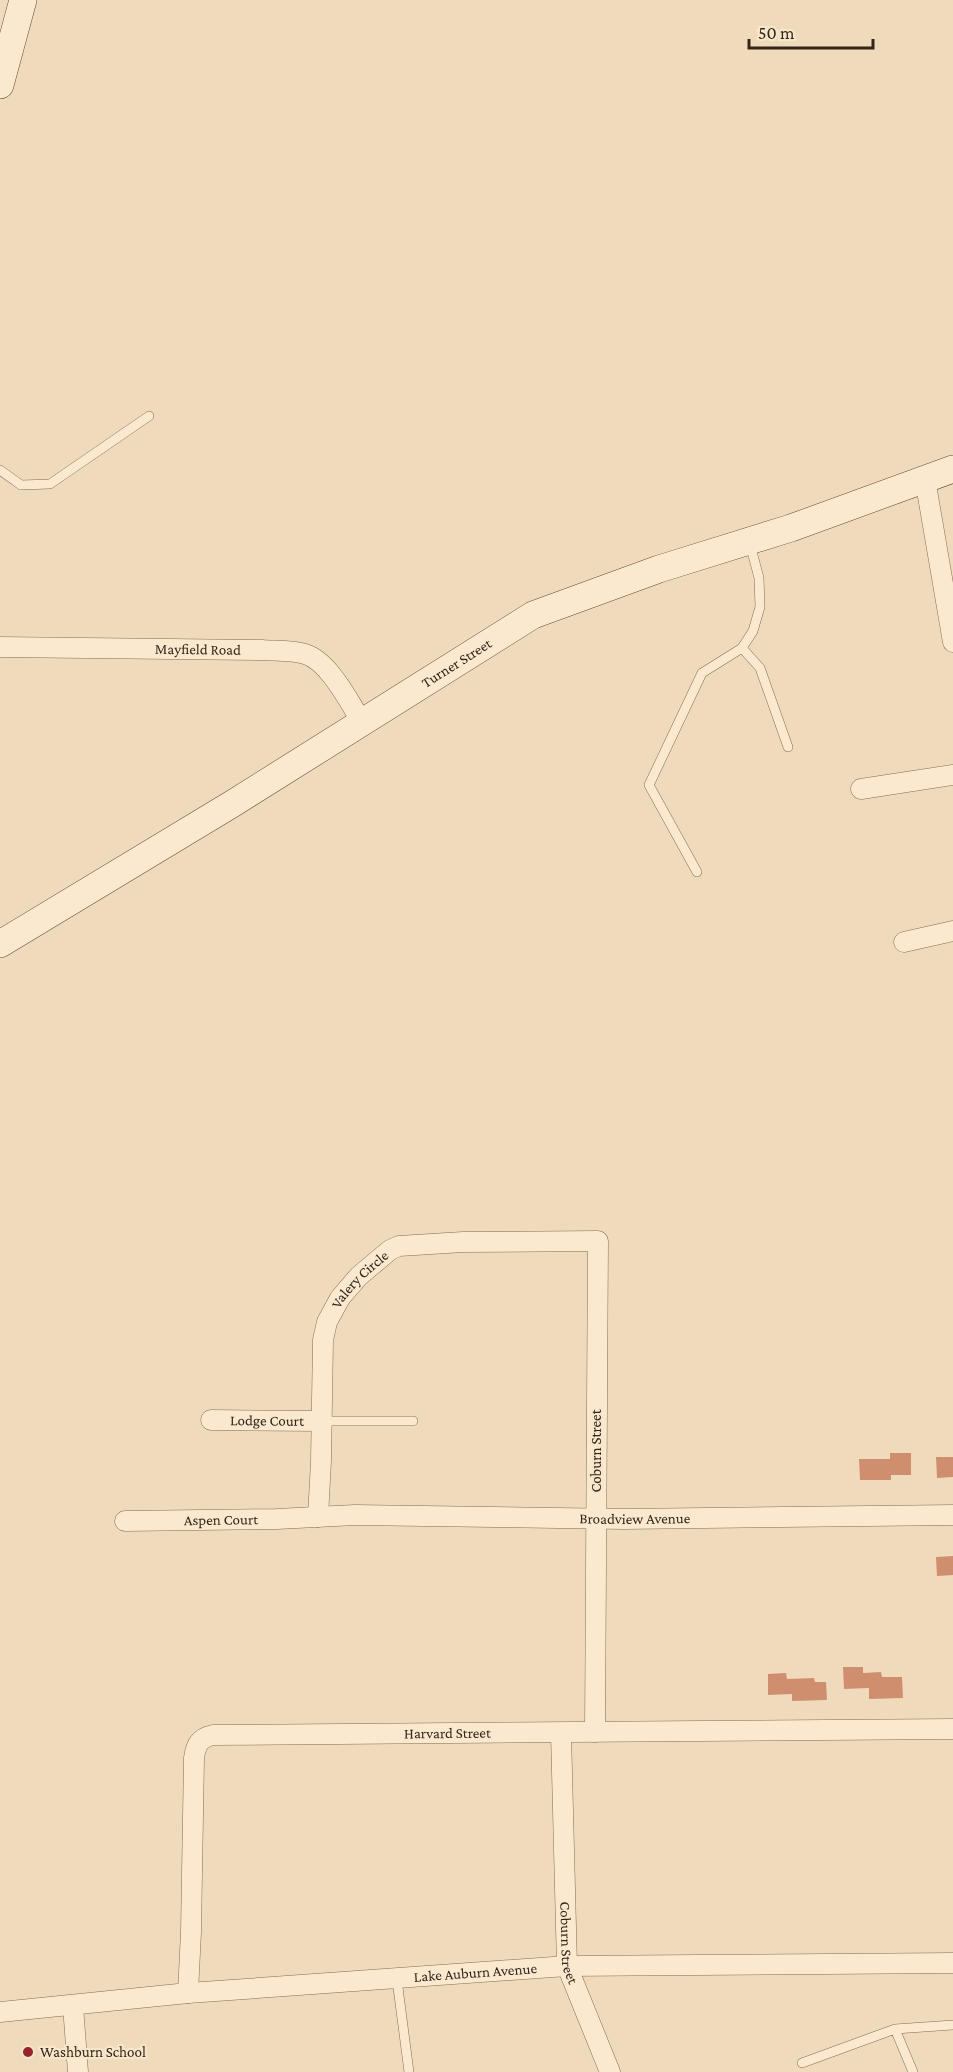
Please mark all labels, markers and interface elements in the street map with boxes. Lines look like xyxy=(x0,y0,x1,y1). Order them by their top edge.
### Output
scale bar xyxy=(749,12,874,50)
text: 50 m xyxy=(758,23,795,43)
street label: Turner Street xyxy=(419,635,495,691)
street label: Mayfield Road xyxy=(155,641,241,658)
street label: Valery Circle xyxy=(328,1247,392,1311)
street label: Coburn Street xyxy=(588,1408,604,1493)
street label: Lodge Court xyxy=(230,1412,305,1429)
street label: Broadview Avenue xyxy=(579,1510,691,1527)
street label: Aspen Court xyxy=(184,1511,259,1529)
street label: Harvard Street xyxy=(404,1725,492,1741)
street label: Coburn Street xyxy=(557,1901,582,1987)
street label: Lake Auburn Avenue xyxy=(413,1960,538,1985)
place label: Washburn School xyxy=(40,2044,146,2060)
marker: Washburn School xyxy=(21,2045,35,2059)

